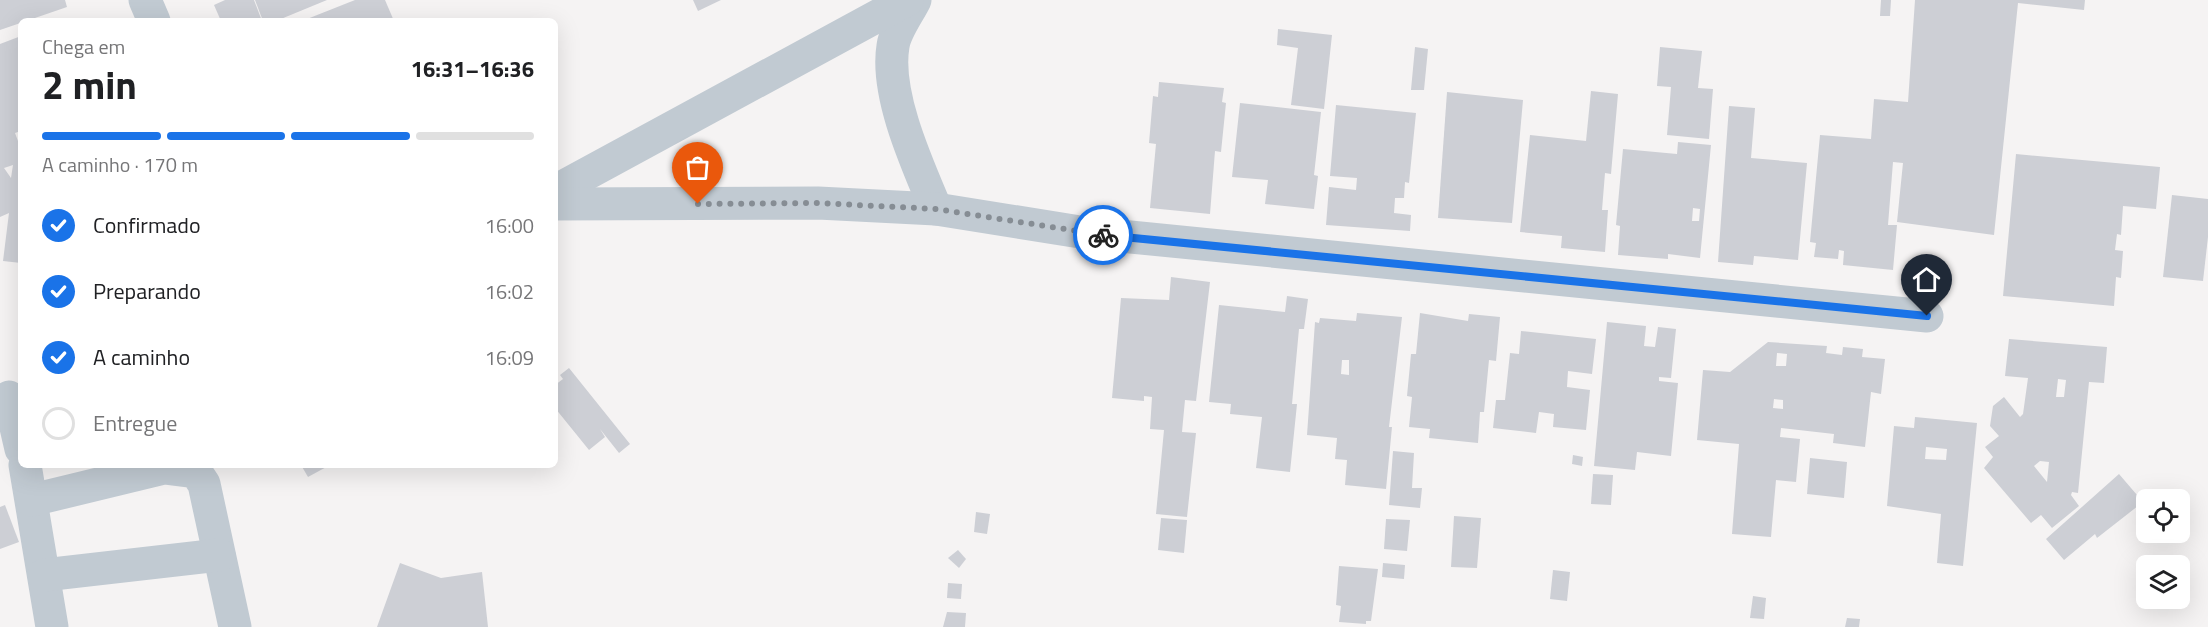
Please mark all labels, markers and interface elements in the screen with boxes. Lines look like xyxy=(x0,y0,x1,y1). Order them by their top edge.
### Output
text: Chega em xyxy=(42,31,125,62)
text: 16:31–16:36 xyxy=(411,52,534,86)
text: 2 min xyxy=(42,55,137,114)
pin xyxy=(672,142,723,204)
text: A caminho · 170 m xyxy=(42,149,198,180)
icon: bag xyxy=(681,151,714,184)
courier xyxy=(1073,205,1133,265)
text: Confirmado xyxy=(93,208,201,242)
icon: check xyxy=(42,209,75,242)
text: 16:00 xyxy=(485,210,534,241)
icon: bike xyxy=(1087,219,1120,252)
pin xyxy=(1901,254,1952,316)
icon: home xyxy=(1910,263,1943,296)
text: Preparando xyxy=(93,274,201,308)
icon: check xyxy=(42,275,75,308)
text: 16:02 xyxy=(485,276,534,307)
text: A caminho xyxy=(93,340,190,374)
icon: check xyxy=(42,341,75,374)
text: 16:09 xyxy=(485,342,534,373)
text: Entregue xyxy=(93,406,177,440)
map controls xyxy=(2136,489,2190,609)
button: locate xyxy=(2136,489,2190,543)
button: layers xyxy=(2136,555,2190,609)

